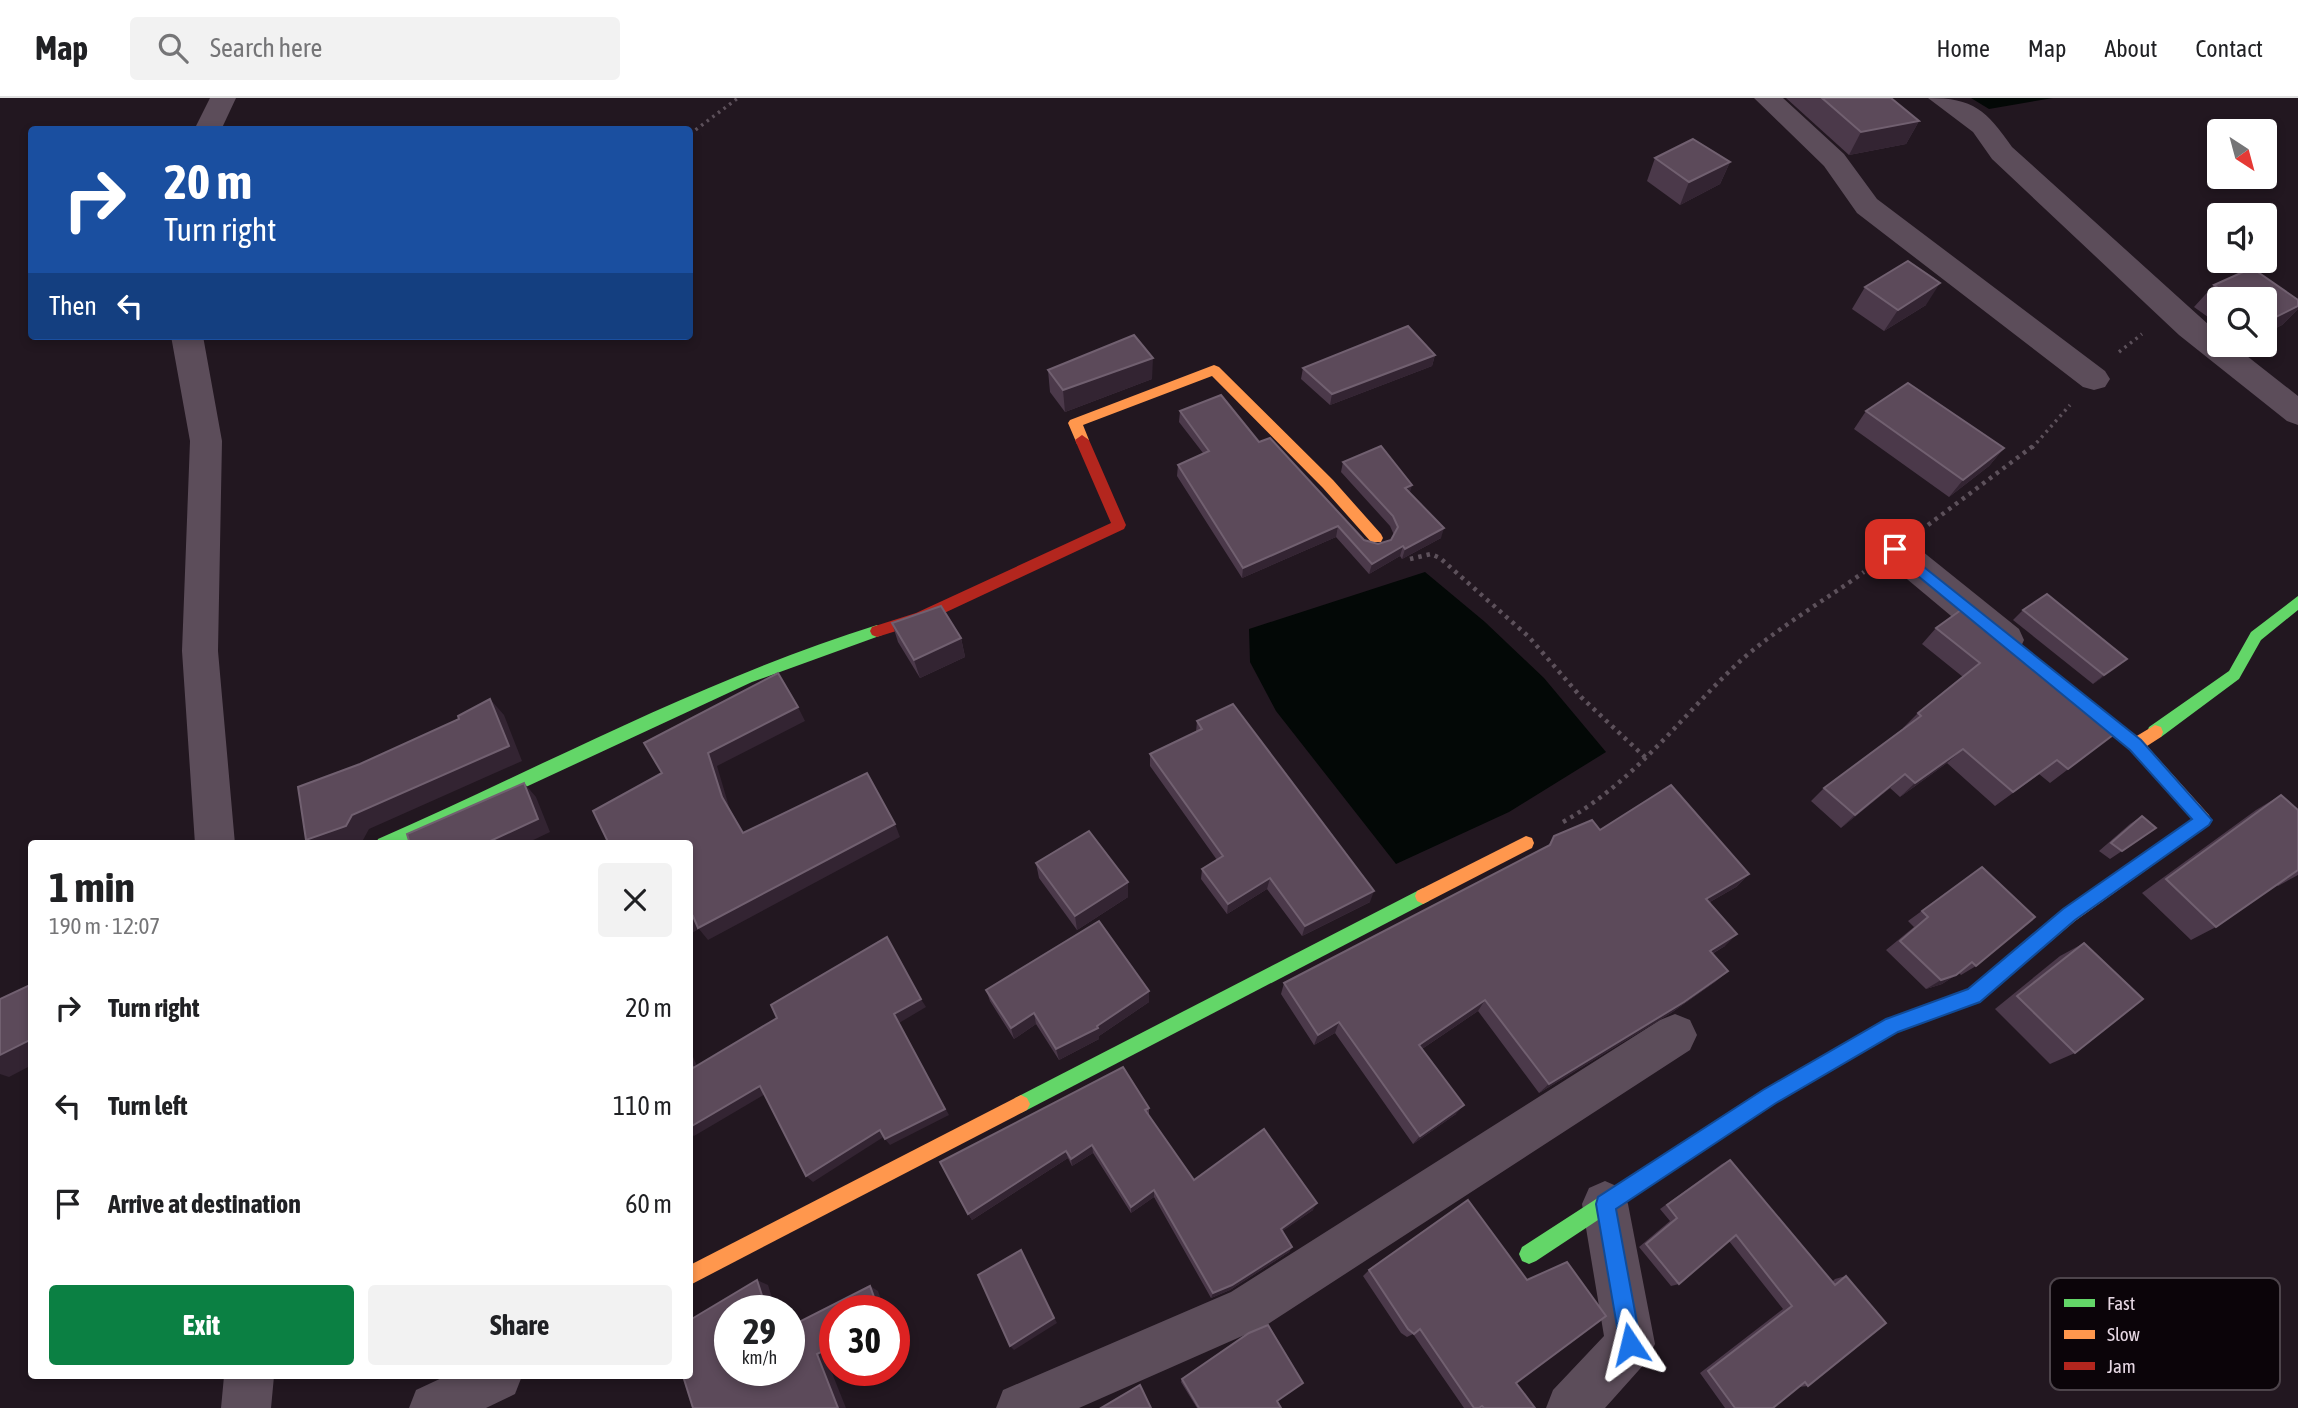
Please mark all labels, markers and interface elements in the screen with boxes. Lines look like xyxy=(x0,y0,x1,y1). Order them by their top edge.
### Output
search box xyxy=(130,17,620,80)
text: Map xyxy=(35,29,88,67)
icon: search xyxy=(154,29,192,67)
text: Search here xyxy=(210,33,322,63)
text: Home xyxy=(1936,35,1990,62)
text: Map xyxy=(2028,35,2066,62)
text: About xyxy=(2104,35,2157,62)
text: Contact xyxy=(2195,35,2263,62)
north arrow xyxy=(2207,119,2277,189)
map controls xyxy=(2207,119,2277,357)
text: 20 m xyxy=(164,153,252,209)
icon: right xyxy=(49,154,140,245)
button: sound xyxy=(2207,203,2277,273)
text: Turn right xyxy=(164,211,277,248)
icon: left xyxy=(111,287,149,325)
button: search xyxy=(2207,287,2277,357)
text: Then xyxy=(49,291,97,321)
pin xyxy=(1865,519,1925,579)
icon: arrive xyxy=(1876,530,1914,568)
text: 1 min xyxy=(49,863,135,911)
button: close xyxy=(598,863,672,937)
text: 190 m · 12:07 xyxy=(49,913,160,939)
icon: right xyxy=(49,989,87,1027)
text: Turn right xyxy=(108,993,199,1023)
text: 20 m xyxy=(625,993,672,1023)
icon: left xyxy=(49,1087,87,1125)
text: Turn left xyxy=(108,1091,188,1121)
text: 110 m xyxy=(613,1091,672,1121)
icon: arrive xyxy=(49,1185,87,1223)
text: Arrive at destination xyxy=(108,1189,301,1219)
text: 60 m xyxy=(625,1189,672,1219)
legend xyxy=(2050,1278,2280,1390)
button: Exit xyxy=(49,1285,354,1365)
button: Share xyxy=(368,1285,672,1365)
text: Fast xyxy=(2107,1292,2135,1314)
speed limit sign: 30 xyxy=(819,1295,910,1386)
position arrow xyxy=(1593,1307,1667,1381)
text: 29 xyxy=(743,1311,776,1351)
text: Slow xyxy=(2107,1323,2141,1345)
text: km/h xyxy=(742,1347,777,1368)
text: Jam xyxy=(2107,1355,2136,1377)

